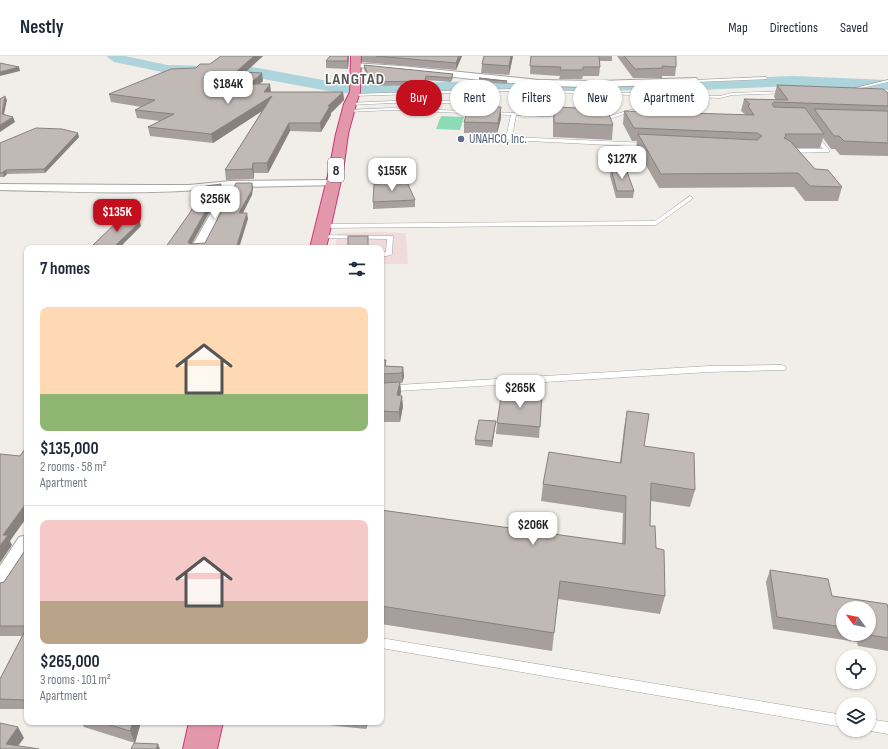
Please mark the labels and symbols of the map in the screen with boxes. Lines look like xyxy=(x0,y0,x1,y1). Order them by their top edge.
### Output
district label: LANGTAD xyxy=(325,70,385,89)
pin: $184K xyxy=(200,71,256,105)
place label: UNAHCO, Inc. xyxy=(469,131,527,147)
marker: UNAHCO, Inc. xyxy=(456,134,466,144)
pin: $127K xyxy=(594,146,650,180)
road number: 8 xyxy=(328,158,344,182)
pin: $155K xyxy=(364,158,420,192)
pin: $256K xyxy=(187,186,243,220)
pin: $135K xyxy=(89,199,145,233)
pin: $265K xyxy=(492,375,548,409)
pin: $206K xyxy=(505,512,561,546)
north arrow xyxy=(836,601,876,641)

